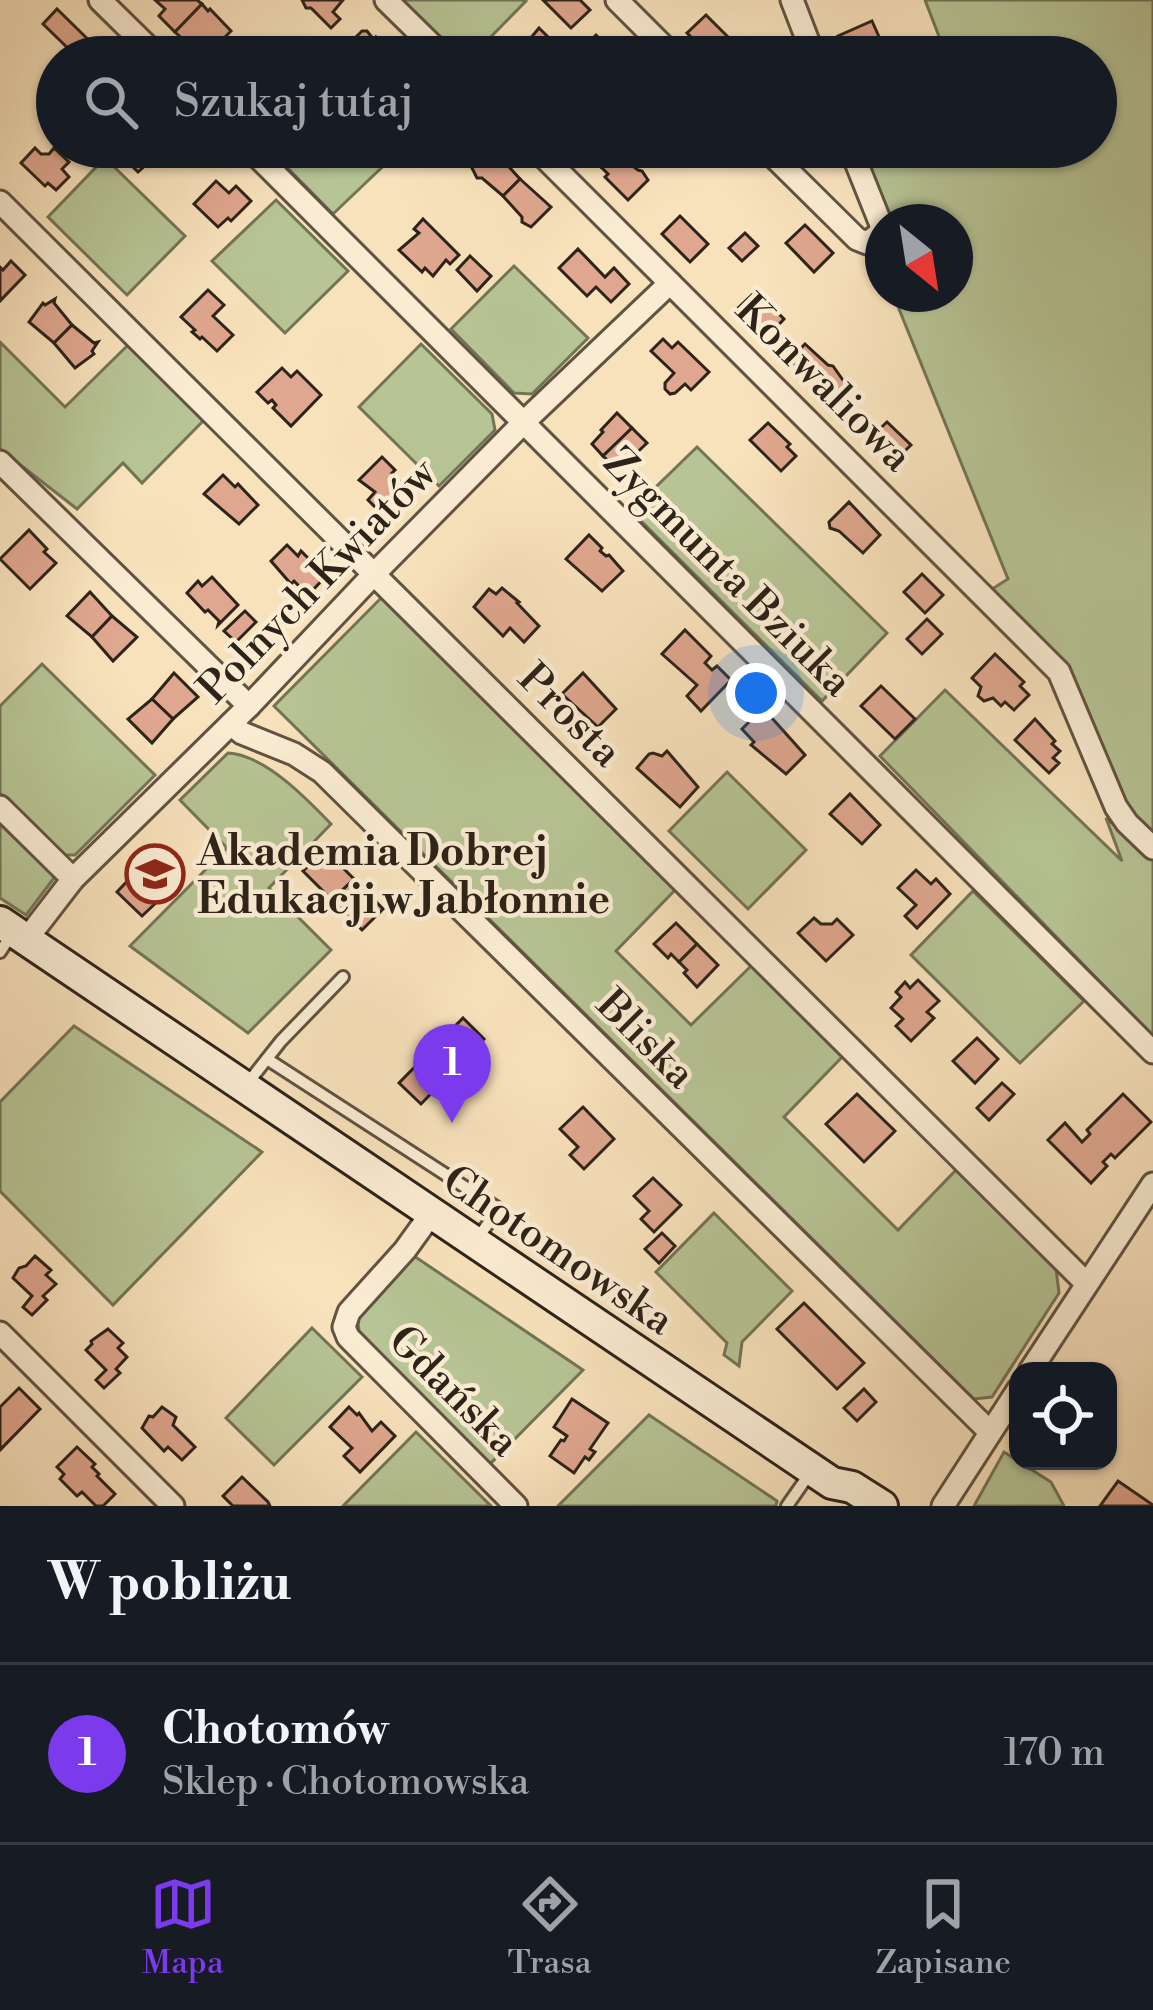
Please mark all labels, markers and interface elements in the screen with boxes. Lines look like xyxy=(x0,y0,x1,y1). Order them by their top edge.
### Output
search box xyxy=(36,36,1117,168)
icon: search xyxy=(78,69,144,135)
text: Szukaj tutaj xyxy=(174,74,414,131)
north arrow xyxy=(865,204,973,312)
street label: Konwaliowa xyxy=(724,284,923,484)
street label: Zygmunta Bziuka xyxy=(591,437,863,710)
street label: Polnych Kwiatów xyxy=(188,447,450,716)
street label: Prosta xyxy=(506,653,633,779)
your location xyxy=(726,663,786,723)
place label: Akademia Dobrej Edukacji w Jabłonnie xyxy=(196,826,610,927)
school or university icon: Akademia Dobrej Edukacji w Jabłonnie xyxy=(124,843,186,905)
street label: Bliska xyxy=(584,978,706,1101)
pin: 1 xyxy=(413,1024,491,1123)
street label: Chotomowska xyxy=(432,1154,684,1348)
street label: Gdańska xyxy=(377,1315,530,1469)
map controls xyxy=(1009,1362,1117,1470)
button: locate xyxy=(1009,1362,1117,1470)
text: W pobliżu xyxy=(48,1552,291,1616)
text: Chotomów xyxy=(162,1701,389,1758)
text: 1 xyxy=(78,1729,96,1778)
text: 170 m xyxy=(1003,1729,1105,1778)
text: Sklep · Chotomowska xyxy=(162,1758,529,1807)
tab: Mapa xyxy=(142,1871,224,1984)
tab: Trasa xyxy=(508,1871,591,1984)
tab: Zapisane xyxy=(875,1871,1011,1984)

